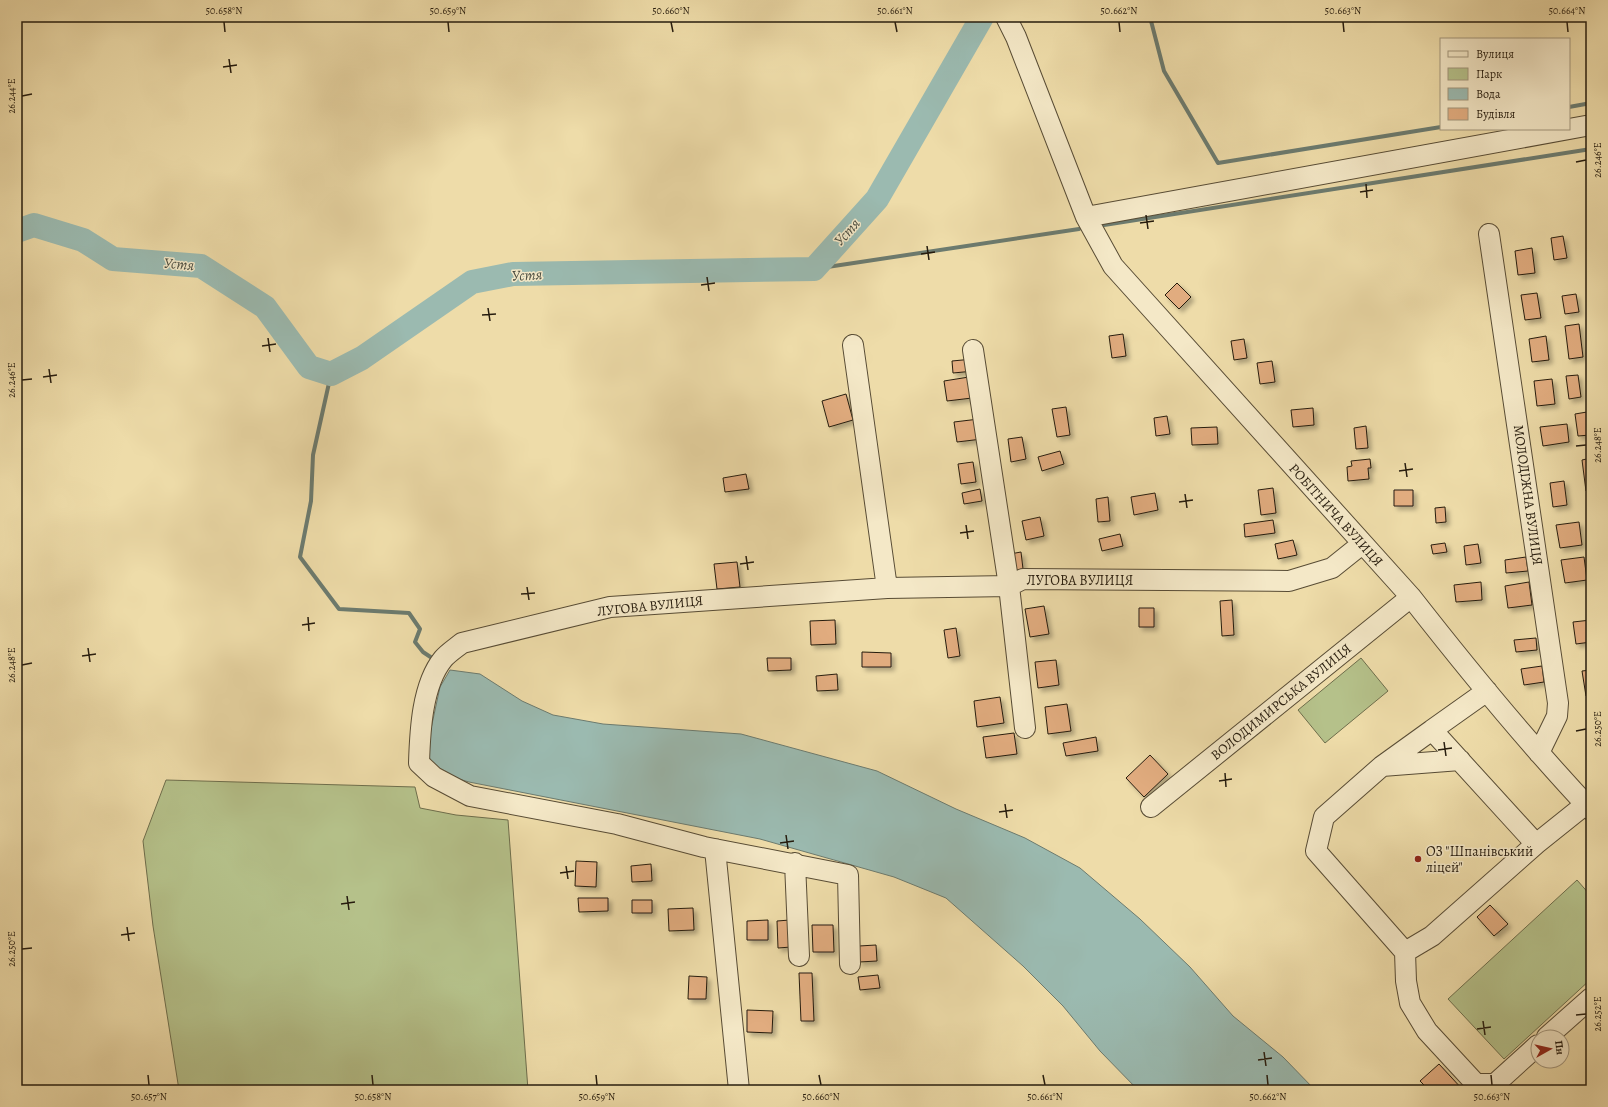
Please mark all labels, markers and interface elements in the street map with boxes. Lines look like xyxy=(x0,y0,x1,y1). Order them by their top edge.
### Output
text: 50.658°N xyxy=(206,4,242,17)
text: 50.659°N xyxy=(430,4,466,17)
text: 50.660°N xyxy=(652,4,690,17)
text: 50.661°N xyxy=(877,4,913,17)
text: 50.662°N xyxy=(1101,4,1137,17)
text: 50.663°N xyxy=(1325,4,1361,17)
text: 50.664°N xyxy=(1549,4,1585,17)
legend xyxy=(1440,38,1570,130)
text: Вулиця xyxy=(1476,46,1514,62)
text: Парк xyxy=(1476,66,1502,82)
text: 26.244°E xyxy=(5,78,18,114)
text: Вода xyxy=(1476,86,1501,102)
text: Будівля xyxy=(1476,106,1516,122)
text: 26.246°E xyxy=(1591,142,1604,178)
water label: Устя xyxy=(829,214,865,250)
water label: Устя xyxy=(163,253,195,275)
water label: Устя xyxy=(511,264,543,286)
text: 26.246°E xyxy=(5,362,18,398)
street label: МОЛОДІЖНА ВУЛИЦЯ xyxy=(1509,424,1547,566)
text: 26.248°E xyxy=(1591,427,1604,463)
street label: РОБІТНИЧА ВУЛИЦЯ xyxy=(1285,459,1387,571)
street label: ЛУГОВА ВУЛИЦЯ xyxy=(1027,571,1133,590)
street label: ЛУГОВА ВУЛИЦЯ xyxy=(596,591,704,621)
street label: ВОЛОДИМИРСЬКА ВУЛИЦЯ xyxy=(1207,639,1355,765)
text: 26.248°E xyxy=(5,647,18,683)
text: 26.250°E xyxy=(1591,711,1604,747)
place label: ОЗ "Шпанівський ліцей" xyxy=(1426,842,1533,877)
marker: ОЗ "Шпанівський ліцей" xyxy=(1413,854,1423,864)
text: 26.250°E xyxy=(5,931,18,967)
text: 26.252°E xyxy=(1591,996,1604,1032)
north arrow xyxy=(1530,1029,1570,1069)
text: Пн xyxy=(1551,1040,1568,1056)
text: 50.657°N xyxy=(131,1090,167,1103)
text: 50.658°N xyxy=(355,1090,391,1103)
text: 50.659°N xyxy=(579,1090,615,1103)
text: 50.660°N xyxy=(802,1090,840,1103)
text: 50.661°N xyxy=(1027,1090,1063,1103)
text: 50.662°N xyxy=(1250,1090,1286,1103)
text: 50.663°N xyxy=(1474,1090,1510,1103)

